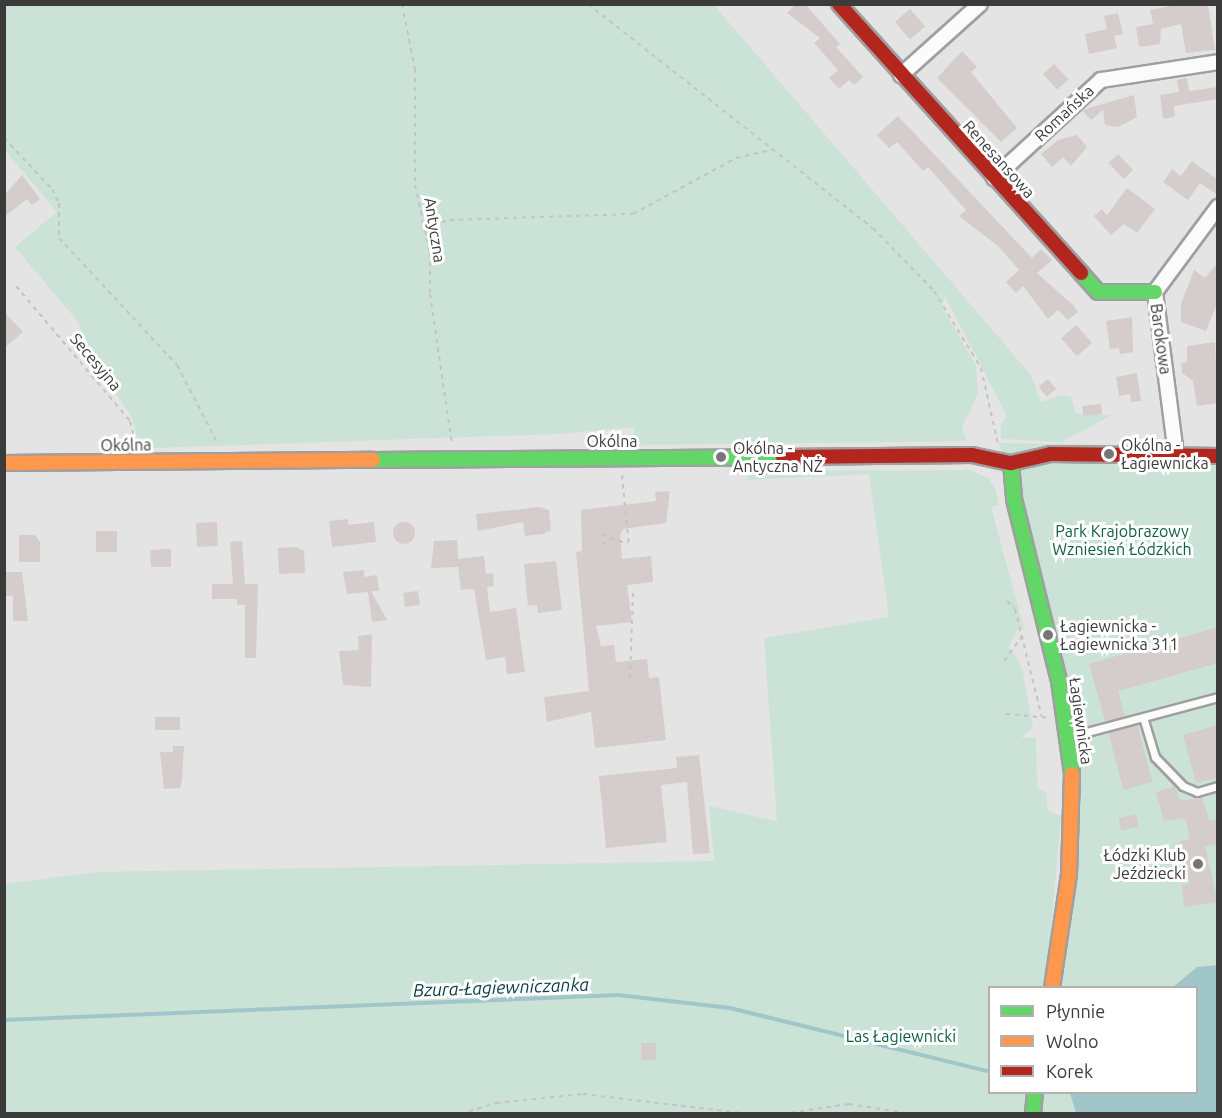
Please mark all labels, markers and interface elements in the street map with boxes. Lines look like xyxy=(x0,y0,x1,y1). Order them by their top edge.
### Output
street label: Romańska xyxy=(1031,81,1097,145)
street label: Renesansowa xyxy=(959,116,1039,202)
street label: Antyczna xyxy=(420,196,450,264)
street label: Barokowa xyxy=(1147,302,1175,376)
street label: Secesyjna xyxy=(66,329,126,395)
street label: Okólna xyxy=(586,431,638,451)
street label: Okólna xyxy=(100,435,152,455)
place label: Okólna - Łagiewnicka xyxy=(1121,435,1209,473)
place label: Okólna - Antyczna NŻ xyxy=(733,438,823,476)
marker: Okólna - Łagiewnicka xyxy=(1102,447,1116,461)
marker: Okólna - Antyczna NŻ xyxy=(714,450,728,464)
park label: Park Krajobrazowy Wzniesień Łódzkich xyxy=(1052,521,1192,559)
place label: Łagiewnicka - Łagiewnicka 311 xyxy=(1060,616,1178,654)
marker: Łagiewnicka - Łagiewnicka 311 xyxy=(1041,628,1055,642)
street label: Łagiewnicka xyxy=(1065,676,1097,766)
place label: Łódzki Klub Jeździecki xyxy=(1103,845,1186,883)
marker: Łódzki Klub Jeździecki xyxy=(1191,857,1205,871)
water label: Bzura-Łagiewniczanka xyxy=(413,973,589,1001)
legend xyxy=(988,986,1198,1094)
text: Płynnie xyxy=(1046,1001,1105,1021)
park label: Las Łagiewnicki xyxy=(846,1026,956,1046)
text: Wolno xyxy=(1046,1031,1098,1051)
text: Korek xyxy=(1046,1061,1093,1081)

